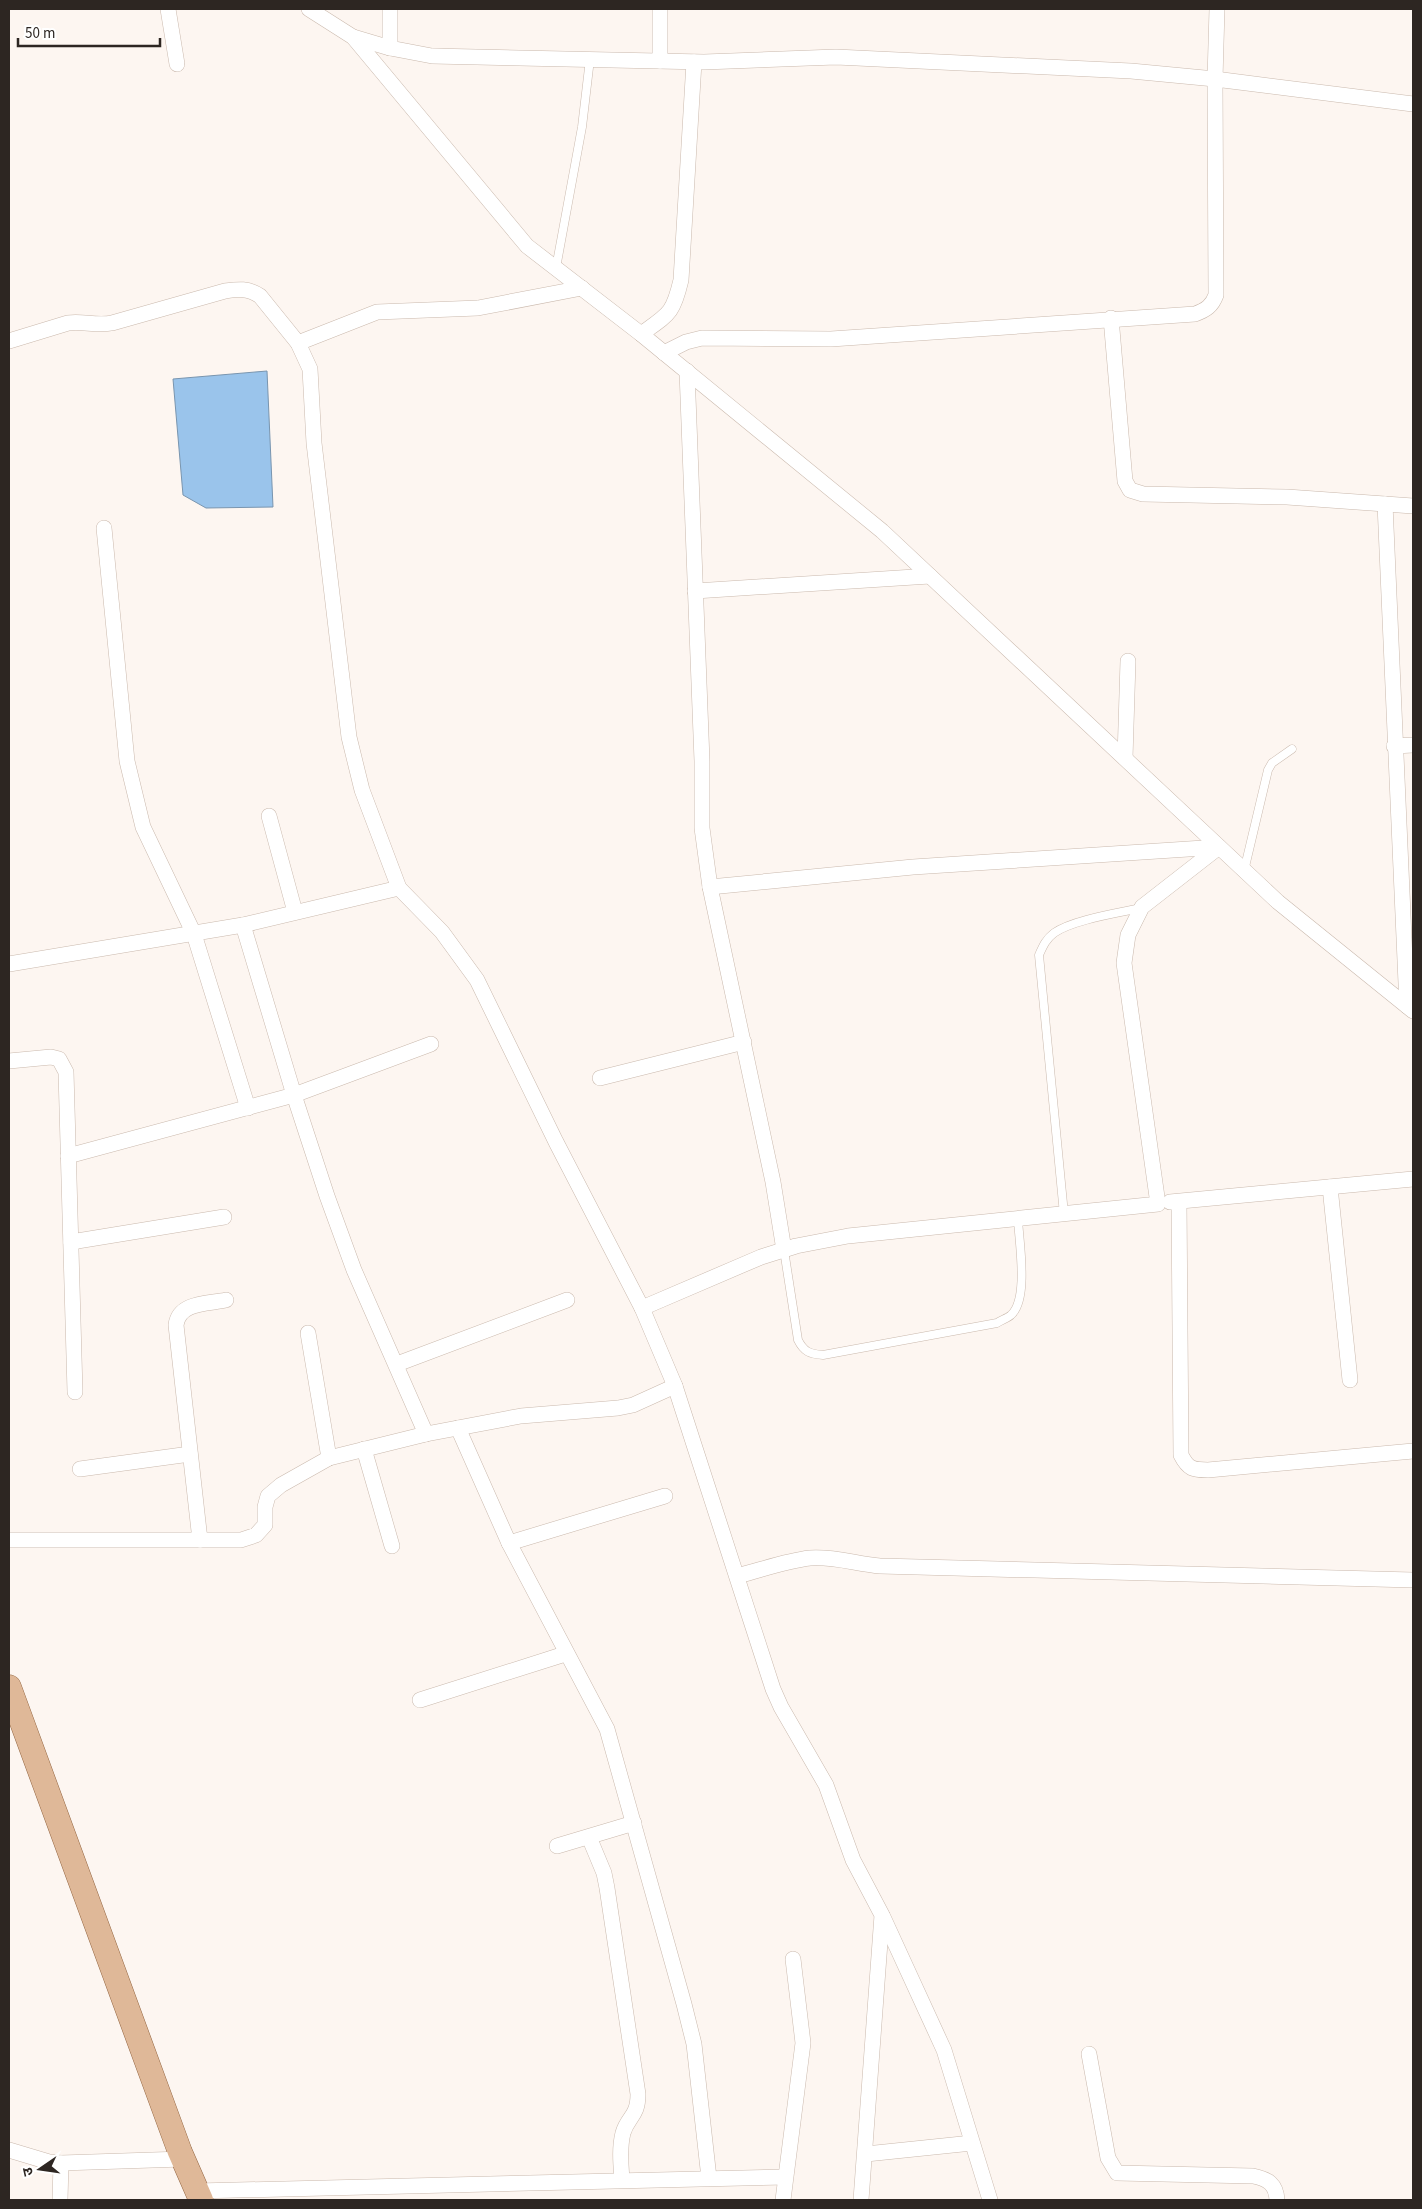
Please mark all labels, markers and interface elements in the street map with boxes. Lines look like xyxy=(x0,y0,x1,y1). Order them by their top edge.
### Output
scale bar xyxy=(18,15,160,47)
text: 50 m xyxy=(25,23,55,44)
north arrow xyxy=(15,2144,65,2194)
text: उ xyxy=(17,2165,39,2178)

